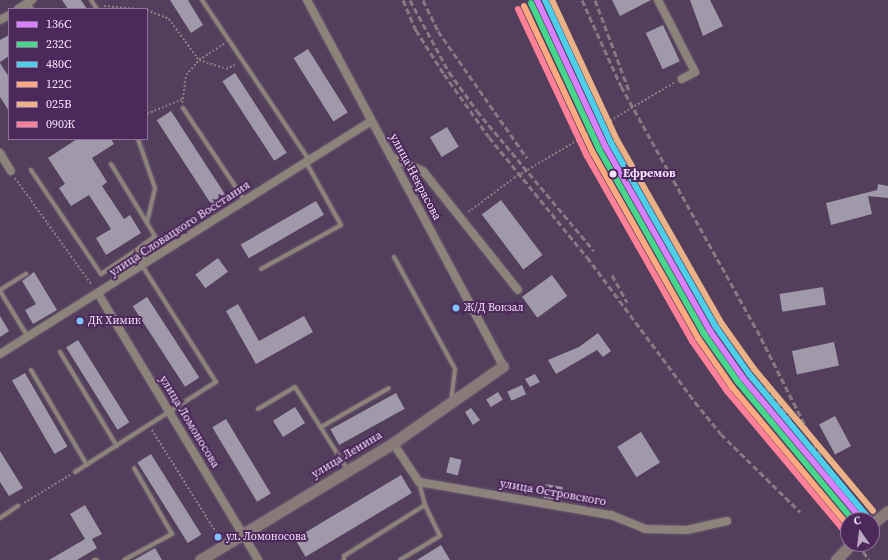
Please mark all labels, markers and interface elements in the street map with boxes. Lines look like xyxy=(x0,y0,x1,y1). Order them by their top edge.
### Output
legend xyxy=(8,8,148,140)
text: 136С xyxy=(46,16,72,32)
text: 232C xyxy=(46,36,72,52)
text: 480С xyxy=(46,56,72,72)
text: 122С xyxy=(46,76,72,92)
text: 025В xyxy=(46,96,72,112)
text: 090Ж xyxy=(46,116,75,132)
street label: улица Некрасова xyxy=(386,131,444,223)
marker: Ефремов xyxy=(606,167,620,181)
place label: Ефремов xyxy=(623,167,676,181)
street label: улица Словацкого Восстания xyxy=(107,178,253,280)
place label: Ж/Д Вокзал xyxy=(464,301,524,315)
marker: Ж/Д Вокзал xyxy=(451,303,461,313)
place label: ДК Химик xyxy=(88,314,141,328)
marker: ДК Химик xyxy=(75,316,85,326)
street label: улица Ломоносова xyxy=(156,373,222,471)
street label: улица Ленина xyxy=(309,428,385,482)
street label: улица Островского xyxy=(499,477,607,509)
north arrow xyxy=(840,512,880,552)
text: С xyxy=(852,513,862,529)
place label: ул. Ломоносова xyxy=(226,530,306,544)
marker: ул. Ломоносова xyxy=(213,532,223,542)

